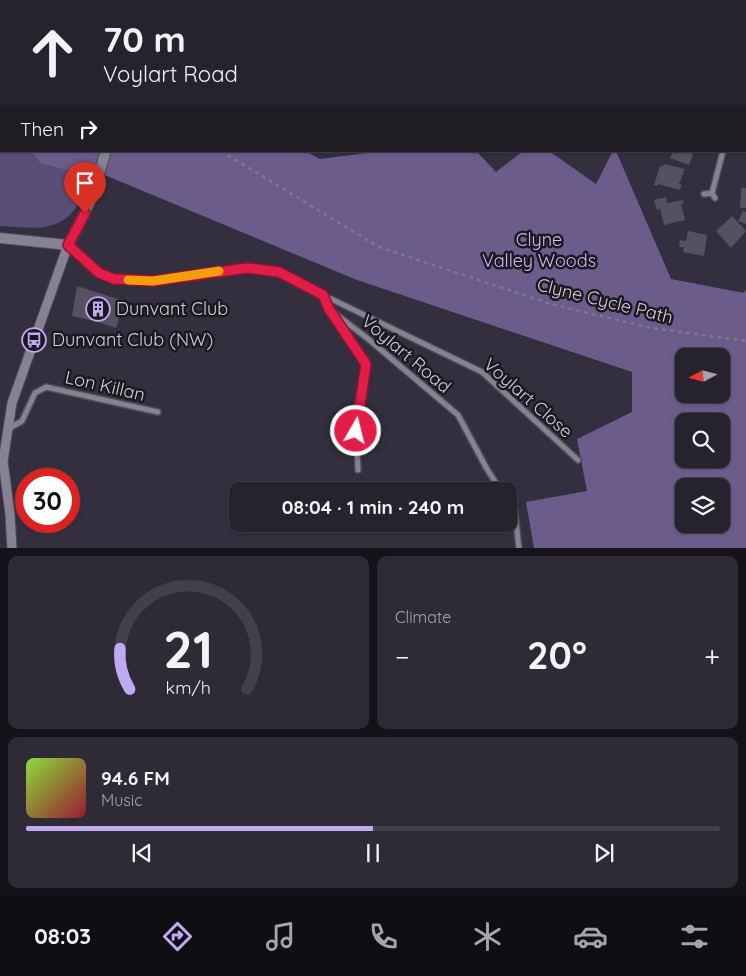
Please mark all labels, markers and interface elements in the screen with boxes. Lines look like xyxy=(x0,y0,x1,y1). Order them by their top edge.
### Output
text: 70 m xyxy=(103,17,186,61)
icon: ahead xyxy=(20,20,85,85)
text: Voylart Road xyxy=(103,60,238,88)
icon: right xyxy=(74,115,102,143)
text: Then xyxy=(20,117,64,141)
pin xyxy=(64,162,106,213)
icon: arrive xyxy=(71,169,99,197)
park label: Clyne Valley Woods xyxy=(482,228,596,272)
street label: Clyne Cycle Path xyxy=(535,272,676,329)
building icon: Dunvant Club xyxy=(85,296,111,322)
place label: Dunvant Club xyxy=(116,297,228,320)
street label: Voylart Road xyxy=(357,309,456,398)
bus stop icon: Dunvant Club (NW) xyxy=(21,327,47,353)
place label: Dunvant Club (NW) xyxy=(52,328,213,351)
north arrow xyxy=(675,348,730,402)
map controls xyxy=(675,348,730,533)
street label: Voylart Close xyxy=(479,353,578,443)
street label: Lon Killan xyxy=(63,365,147,406)
position arrow xyxy=(329,404,381,456)
button: search xyxy=(675,413,730,468)
speed limit sign: 30 xyxy=(15,468,80,533)
button: layers xyxy=(675,478,730,533)
text: 08:04 · 1 min · 240 m xyxy=(282,495,464,519)
text: Climate xyxy=(395,607,451,627)
text: 21 xyxy=(164,616,213,681)
text: 20° xyxy=(527,631,587,679)
text: − xyxy=(395,639,410,674)
text: + xyxy=(704,639,720,674)
text: km/h xyxy=(166,676,211,698)
text: 94.6 FM xyxy=(101,766,170,790)
text: Music xyxy=(101,790,143,810)
icon: previous xyxy=(128,839,156,867)
icon: pause xyxy=(359,839,387,867)
icon: next xyxy=(590,839,618,867)
icon: directions xyxy=(160,919,195,954)
icon: music xyxy=(263,919,298,954)
icon: phone xyxy=(366,919,401,954)
icon: climate xyxy=(470,919,505,954)
icon: car xyxy=(573,919,608,954)
icon: filters xyxy=(677,919,712,954)
text: 08:03 xyxy=(34,922,91,950)

